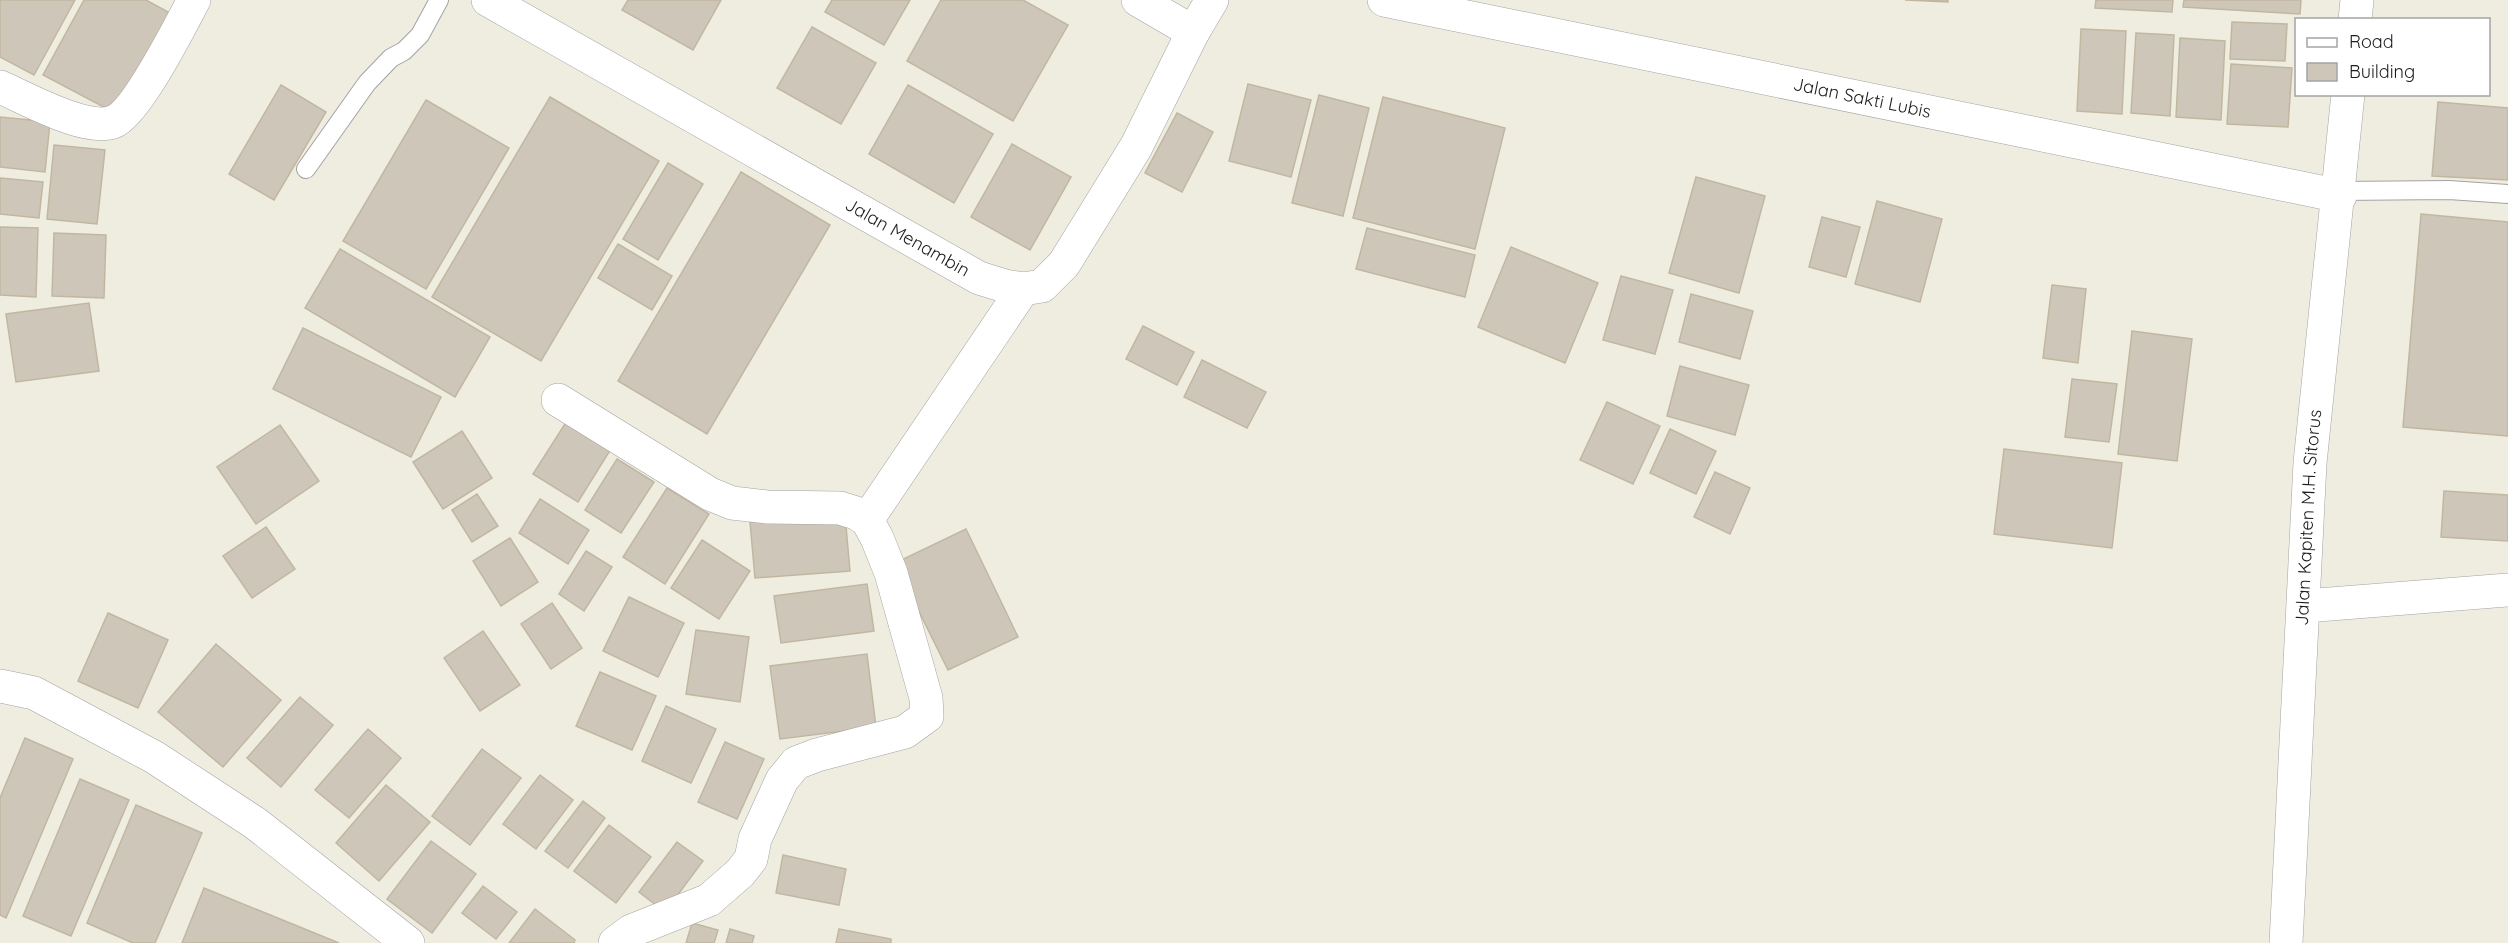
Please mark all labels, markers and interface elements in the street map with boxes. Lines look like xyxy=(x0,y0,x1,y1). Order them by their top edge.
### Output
legend xyxy=(2295,18,2490,96)
text: Road xyxy=(2349,30,2394,53)
text: Building xyxy=(2349,60,2415,83)
street label: Jalan Sakti Lubis xyxy=(1791,72,1933,123)
street label: Jalan Menambin xyxy=(841,193,974,281)
street label: Jalan Kapiten M.H. Sitorus xyxy=(2290,408,2326,626)

